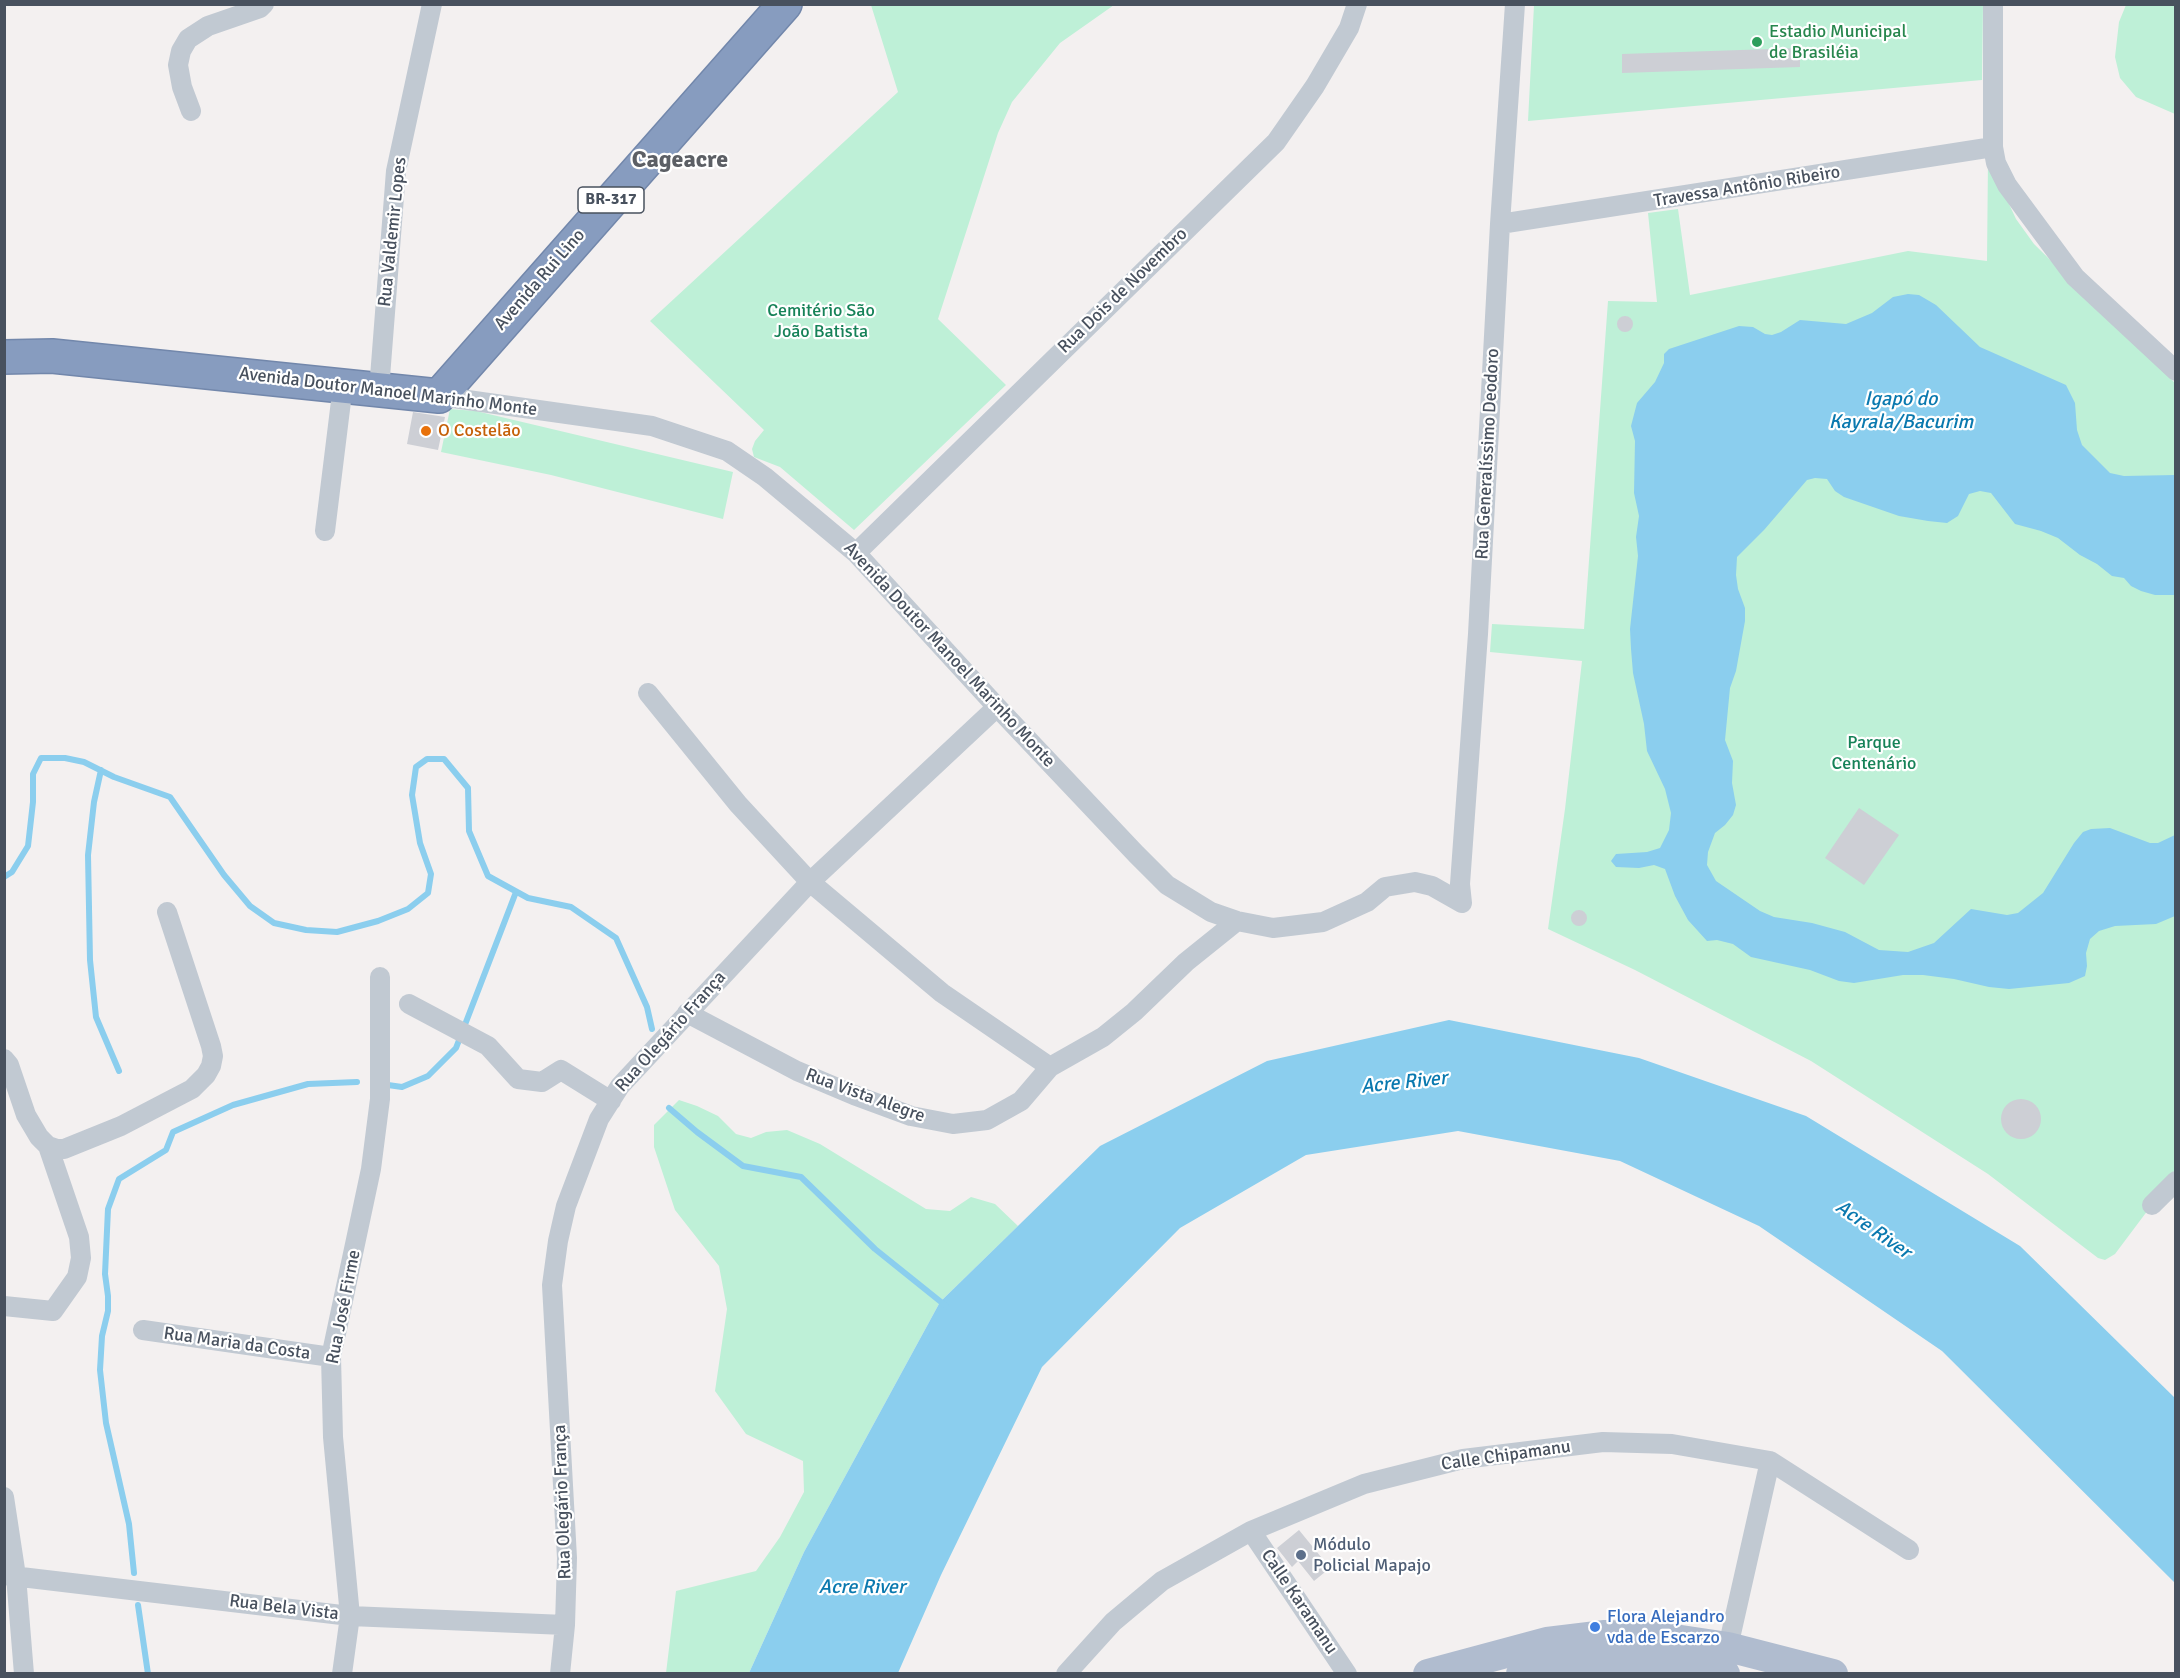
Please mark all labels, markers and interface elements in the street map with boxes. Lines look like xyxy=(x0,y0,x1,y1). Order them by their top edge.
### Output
place label: Estadio Municipal de Brasiléia xyxy=(1769,21,1907,63)
marker: Estadio Municipal de Brasiléia xyxy=(1750,35,1764,49)
district label: Cageacre xyxy=(632,147,728,175)
street label: Rua Valdemir Lopes xyxy=(374,156,412,308)
street label: Travessa Antônio Ribeiro xyxy=(1652,162,1842,212)
road number: BR-317 xyxy=(578,187,644,213)
street label: Rua Dois de Novembro xyxy=(1054,224,1192,358)
street label: Avenida Rui Lino xyxy=(490,225,590,335)
park label: Cemitério São João Batista xyxy=(767,300,875,342)
street label: Rua Generalíssimo Deodoro xyxy=(1472,348,1504,560)
street label: Avenida Doutor Manoel Marinho Monte xyxy=(238,363,538,421)
water label: Igapó do Kayrala/Bacurim xyxy=(1829,388,1973,435)
place label: O Costelão xyxy=(438,420,521,442)
marker: O Costelão xyxy=(419,424,433,438)
street label: Avenida Doutor Manoel Marinho Monte xyxy=(839,538,1059,772)
park label: Parque Centenário xyxy=(1832,732,1916,774)
street label: Rua Olegário França xyxy=(611,967,731,1097)
street label: Rua Vista Alegre xyxy=(802,1064,928,1128)
water label: Acre River xyxy=(1360,1067,1448,1099)
water label: Acre River xyxy=(1831,1195,1915,1265)
street label: Rua José Firme xyxy=(322,1248,366,1366)
street label: Rua Maria da Costa xyxy=(162,1323,312,1365)
street label: Rua Olegário França xyxy=(550,1424,576,1580)
street label: Calle Chipamanu xyxy=(1440,1436,1572,1476)
place label: Módulo Policial Mapajo xyxy=(1313,1534,1431,1576)
street label: Calle Karamanu xyxy=(1256,1546,1342,1658)
marker: Módulo Policial Mapajo xyxy=(1294,1548,1308,1562)
water label: Acre River xyxy=(819,1576,905,1600)
street label: Rua Bela Vista xyxy=(228,1591,340,1625)
place label: Flora Alejandro vda de Escarzo xyxy=(1607,1606,1724,1648)
marker: Flora Alejandro vda de Escarzo xyxy=(1588,1620,1602,1634)

